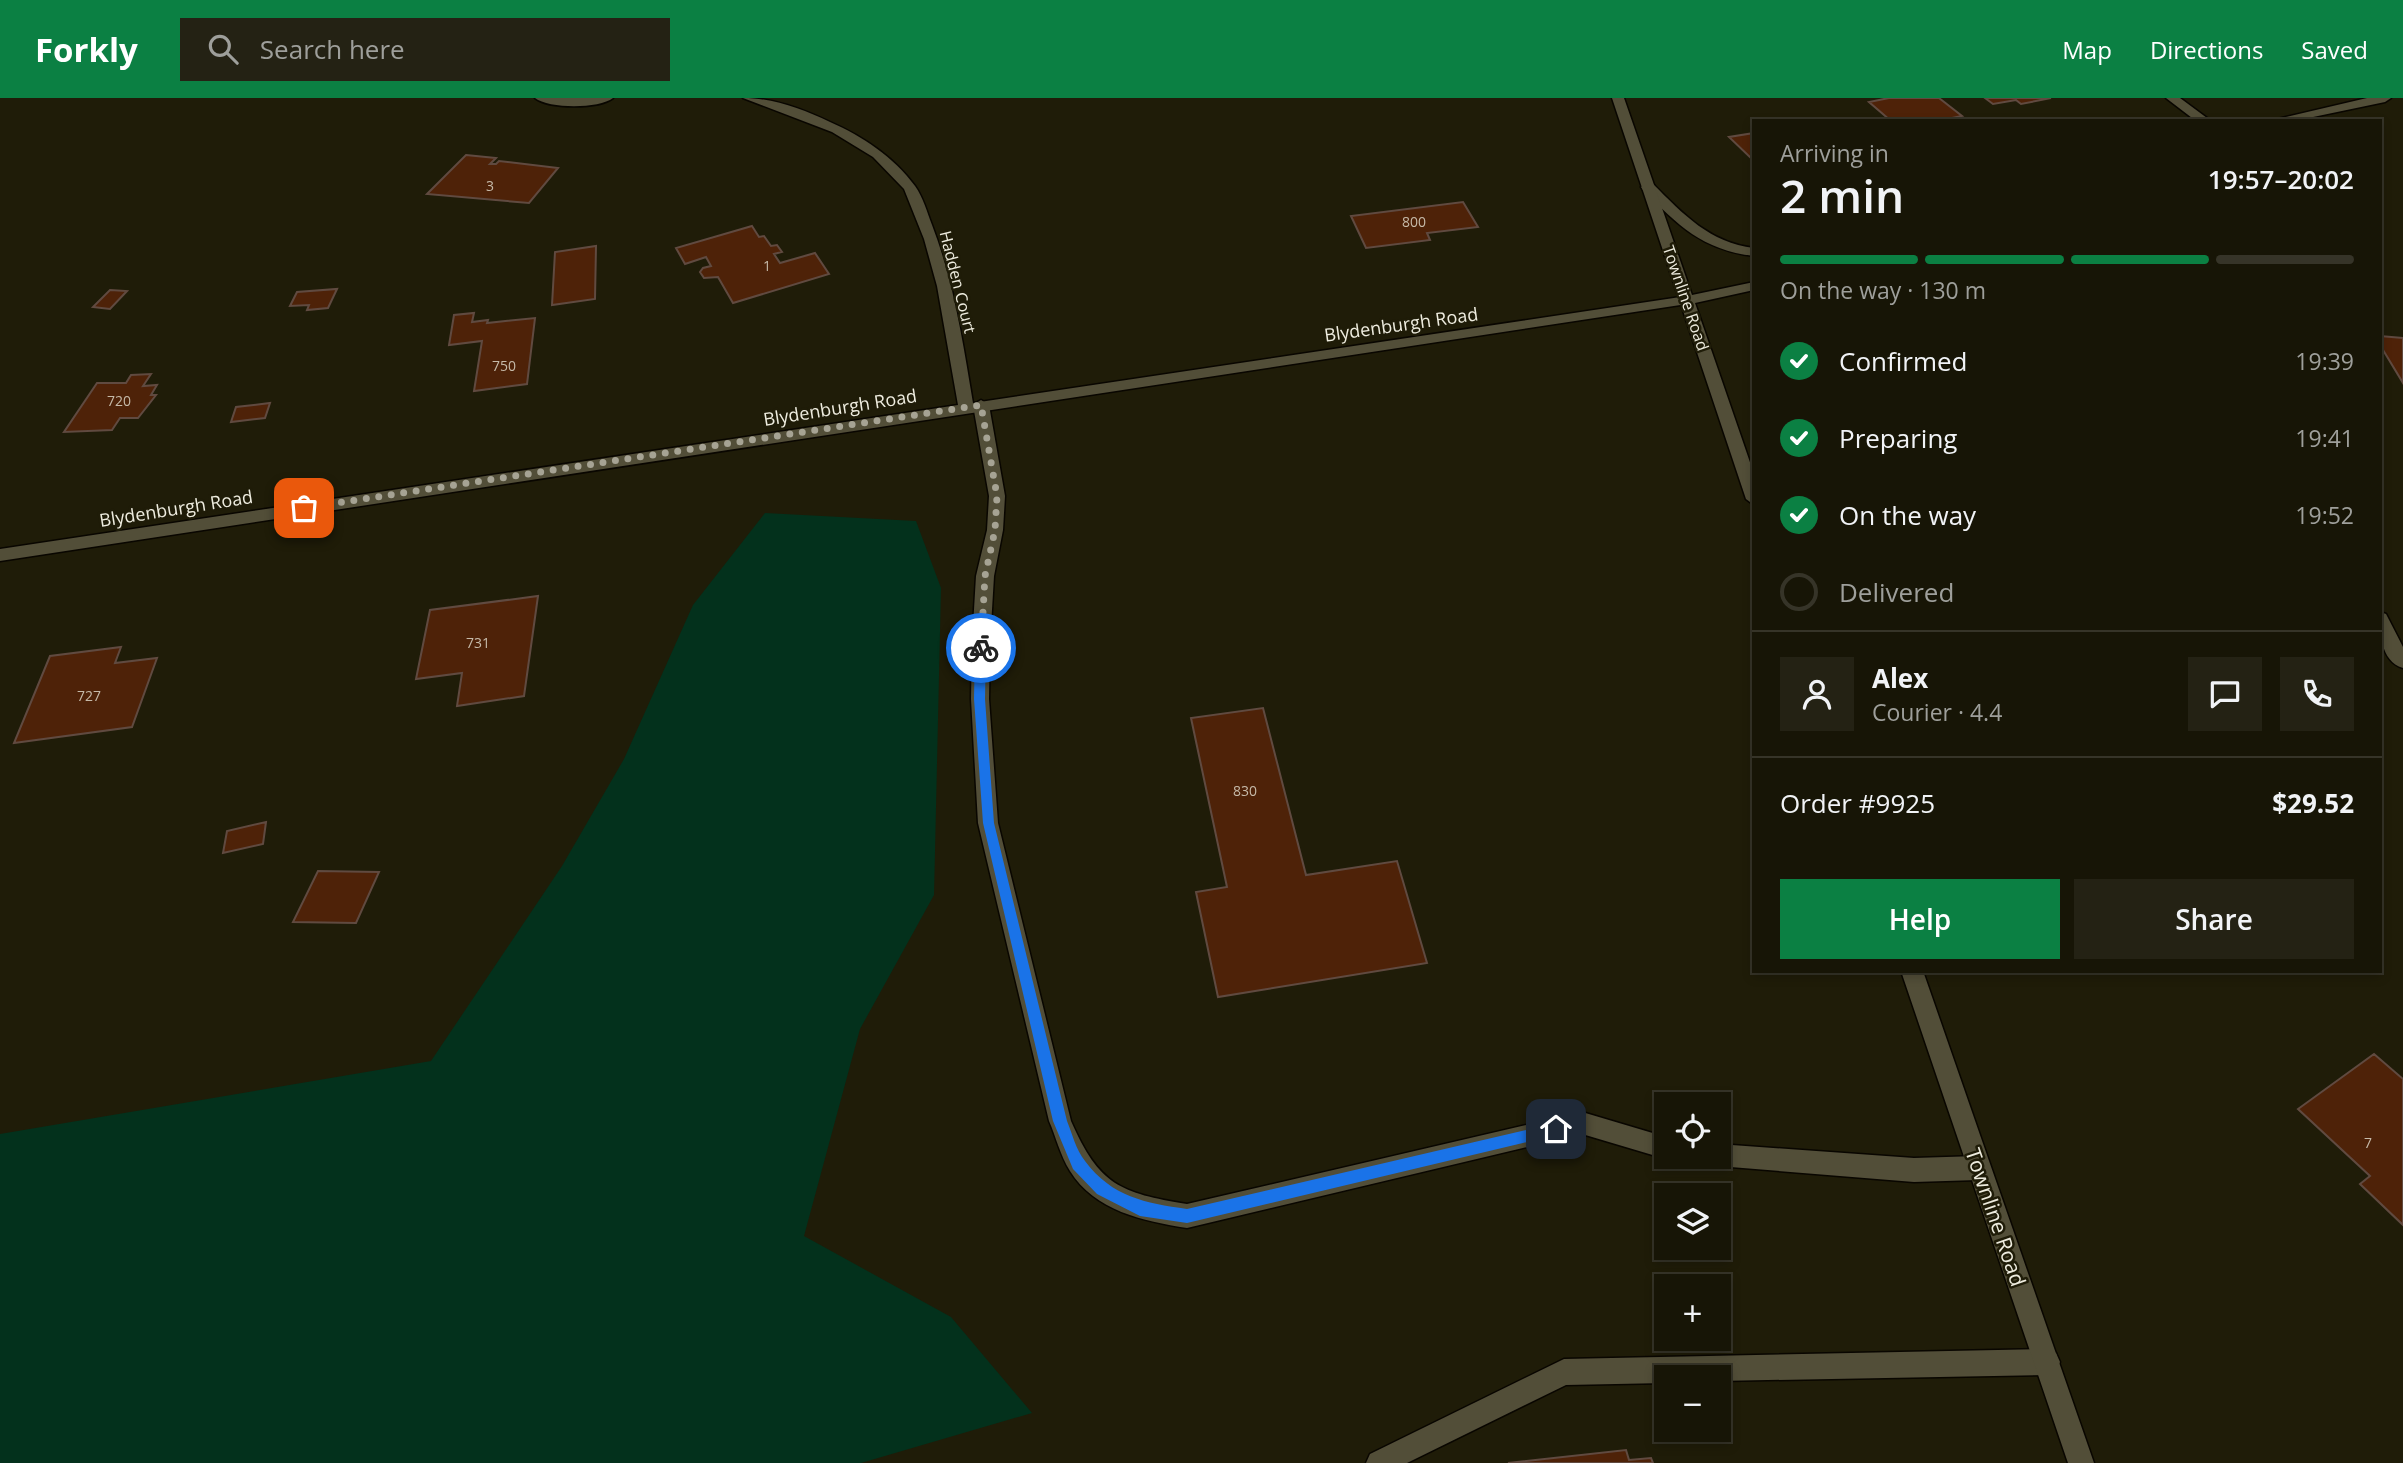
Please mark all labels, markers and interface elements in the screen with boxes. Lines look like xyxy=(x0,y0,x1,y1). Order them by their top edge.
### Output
search box xyxy=(180,18,670,81)
text: Forkly xyxy=(35,27,138,72)
icon: search xyxy=(204,30,242,68)
text: Search here xyxy=(260,31,405,67)
text: Map xyxy=(2062,33,2112,66)
text: Directions xyxy=(2150,33,2263,66)
text: Saved xyxy=(2301,33,2368,66)
text: Arriving in xyxy=(1780,137,1889,169)
text: 19:57–20:02 xyxy=(2208,161,2354,197)
text: 2 min xyxy=(1780,164,1904,226)
house number: 3 xyxy=(486,176,494,195)
house number: 800 xyxy=(1402,212,1426,231)
street label: Hadden Court xyxy=(935,228,981,336)
street label: Townline Road xyxy=(1658,242,1714,354)
house number: 1 xyxy=(763,256,771,275)
text: On the way · 130 m xyxy=(1780,274,1986,306)
street label: Blydenburgh Road xyxy=(1322,301,1480,347)
icon: check xyxy=(1780,342,1818,380)
text: Confirmed xyxy=(1839,343,1967,379)
text: 19:39 xyxy=(2295,345,2354,377)
house number: 750 xyxy=(492,356,516,375)
street label: Blydenburgh Road xyxy=(761,383,919,431)
house number: 720 xyxy=(107,391,131,410)
icon: check xyxy=(1780,419,1818,457)
text: Preparing xyxy=(1839,420,1957,456)
text: 19:41 xyxy=(2295,422,2354,454)
pin xyxy=(274,478,334,538)
street label: Blydenburgh Road xyxy=(97,484,255,532)
icon: bag xyxy=(285,489,323,527)
icon: check xyxy=(1780,496,1818,534)
text: On the way xyxy=(1839,497,1976,533)
text: 19:52 xyxy=(2295,499,2354,531)
text: Delivered xyxy=(1839,574,1954,610)
courier xyxy=(946,613,1016,683)
icon: bike xyxy=(962,629,1000,667)
house number: 731 xyxy=(466,633,490,652)
button: person xyxy=(1780,657,1854,731)
button: chat xyxy=(2188,657,2262,731)
button: phone xyxy=(2280,657,2354,731)
text: Alex xyxy=(1872,660,1928,696)
house number: 727 xyxy=(77,686,101,705)
text: Courier · 4.4 xyxy=(1872,696,2002,728)
house number: 830 xyxy=(1233,781,1257,800)
text: Order #9925 xyxy=(1780,785,1935,821)
text: $29.52 xyxy=(2272,785,2354,821)
button: Help xyxy=(1780,879,2060,959)
button: Share xyxy=(2074,879,2354,959)
map controls xyxy=(1654,1092,1731,1442)
button: locate xyxy=(1654,1092,1731,1169)
pin xyxy=(1526,1099,1586,1159)
icon: home xyxy=(1537,1110,1575,1148)
house number: 7 xyxy=(2364,1133,2372,1152)
street label: Townline Road xyxy=(1959,1144,2033,1290)
button: layers xyxy=(1654,1183,1731,1260)
button: + xyxy=(1654,1274,1731,1351)
button: − xyxy=(1654,1365,1731,1442)

